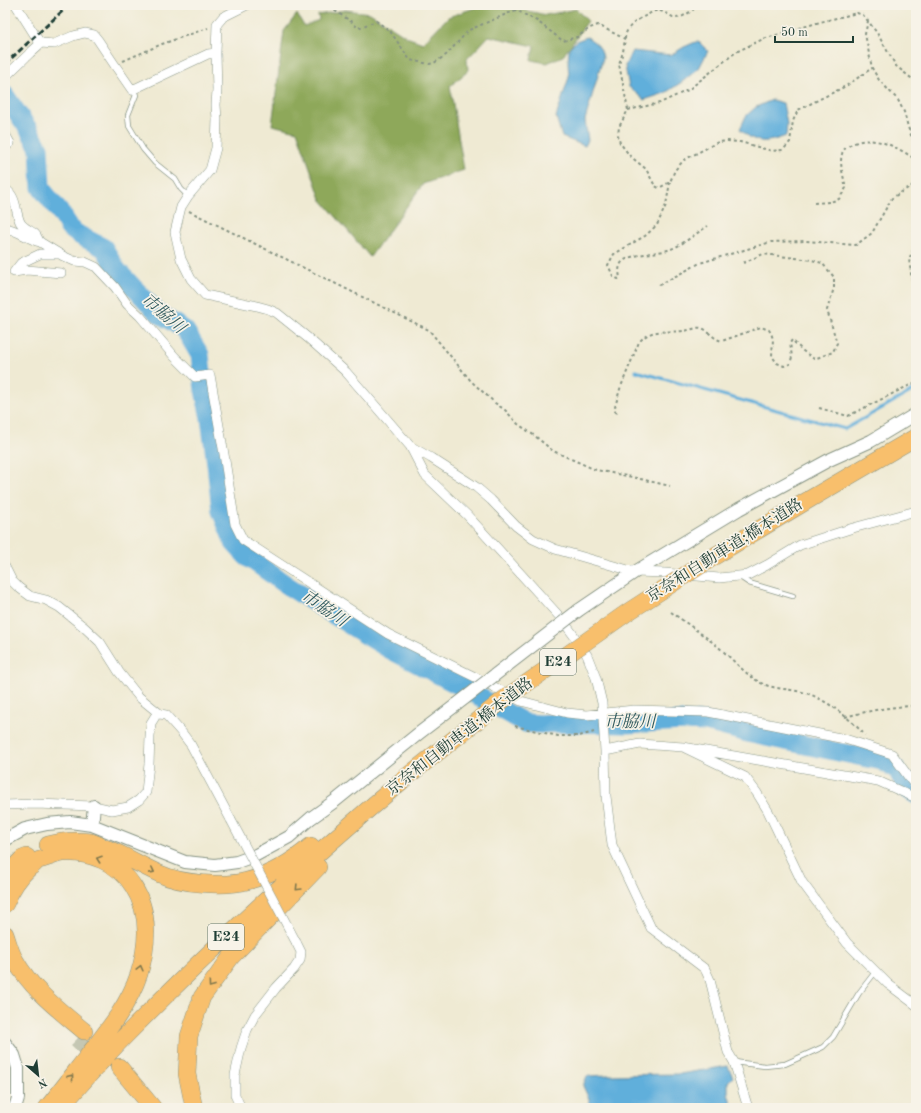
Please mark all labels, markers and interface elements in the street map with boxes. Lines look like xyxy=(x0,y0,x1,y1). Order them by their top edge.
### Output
scale bar xyxy=(775,18,853,44)
text: 50 m xyxy=(781,26,808,39)
water label: 市脇川 xyxy=(138,289,191,338)
street label: 京奈和自動車道;橋本道路 xyxy=(643,495,806,606)
water label: 市脇川 xyxy=(298,586,353,631)
road number: E24 xyxy=(540,649,576,675)
street label: 京奈和自動車道;橋本道路 xyxy=(383,674,536,799)
water label: 市脇川 xyxy=(605,712,657,731)
one-way arrow xyxy=(95,855,102,864)
one-way arrow xyxy=(148,866,155,873)
one-way arrow xyxy=(295,883,302,891)
road number: E24 xyxy=(208,924,244,950)
one-way arrow xyxy=(135,965,144,972)
one-way arrow xyxy=(209,980,216,987)
north arrow xyxy=(18,1055,58,1095)
one-way arrow xyxy=(67,1075,74,1082)
text: N xyxy=(35,1076,48,1090)

